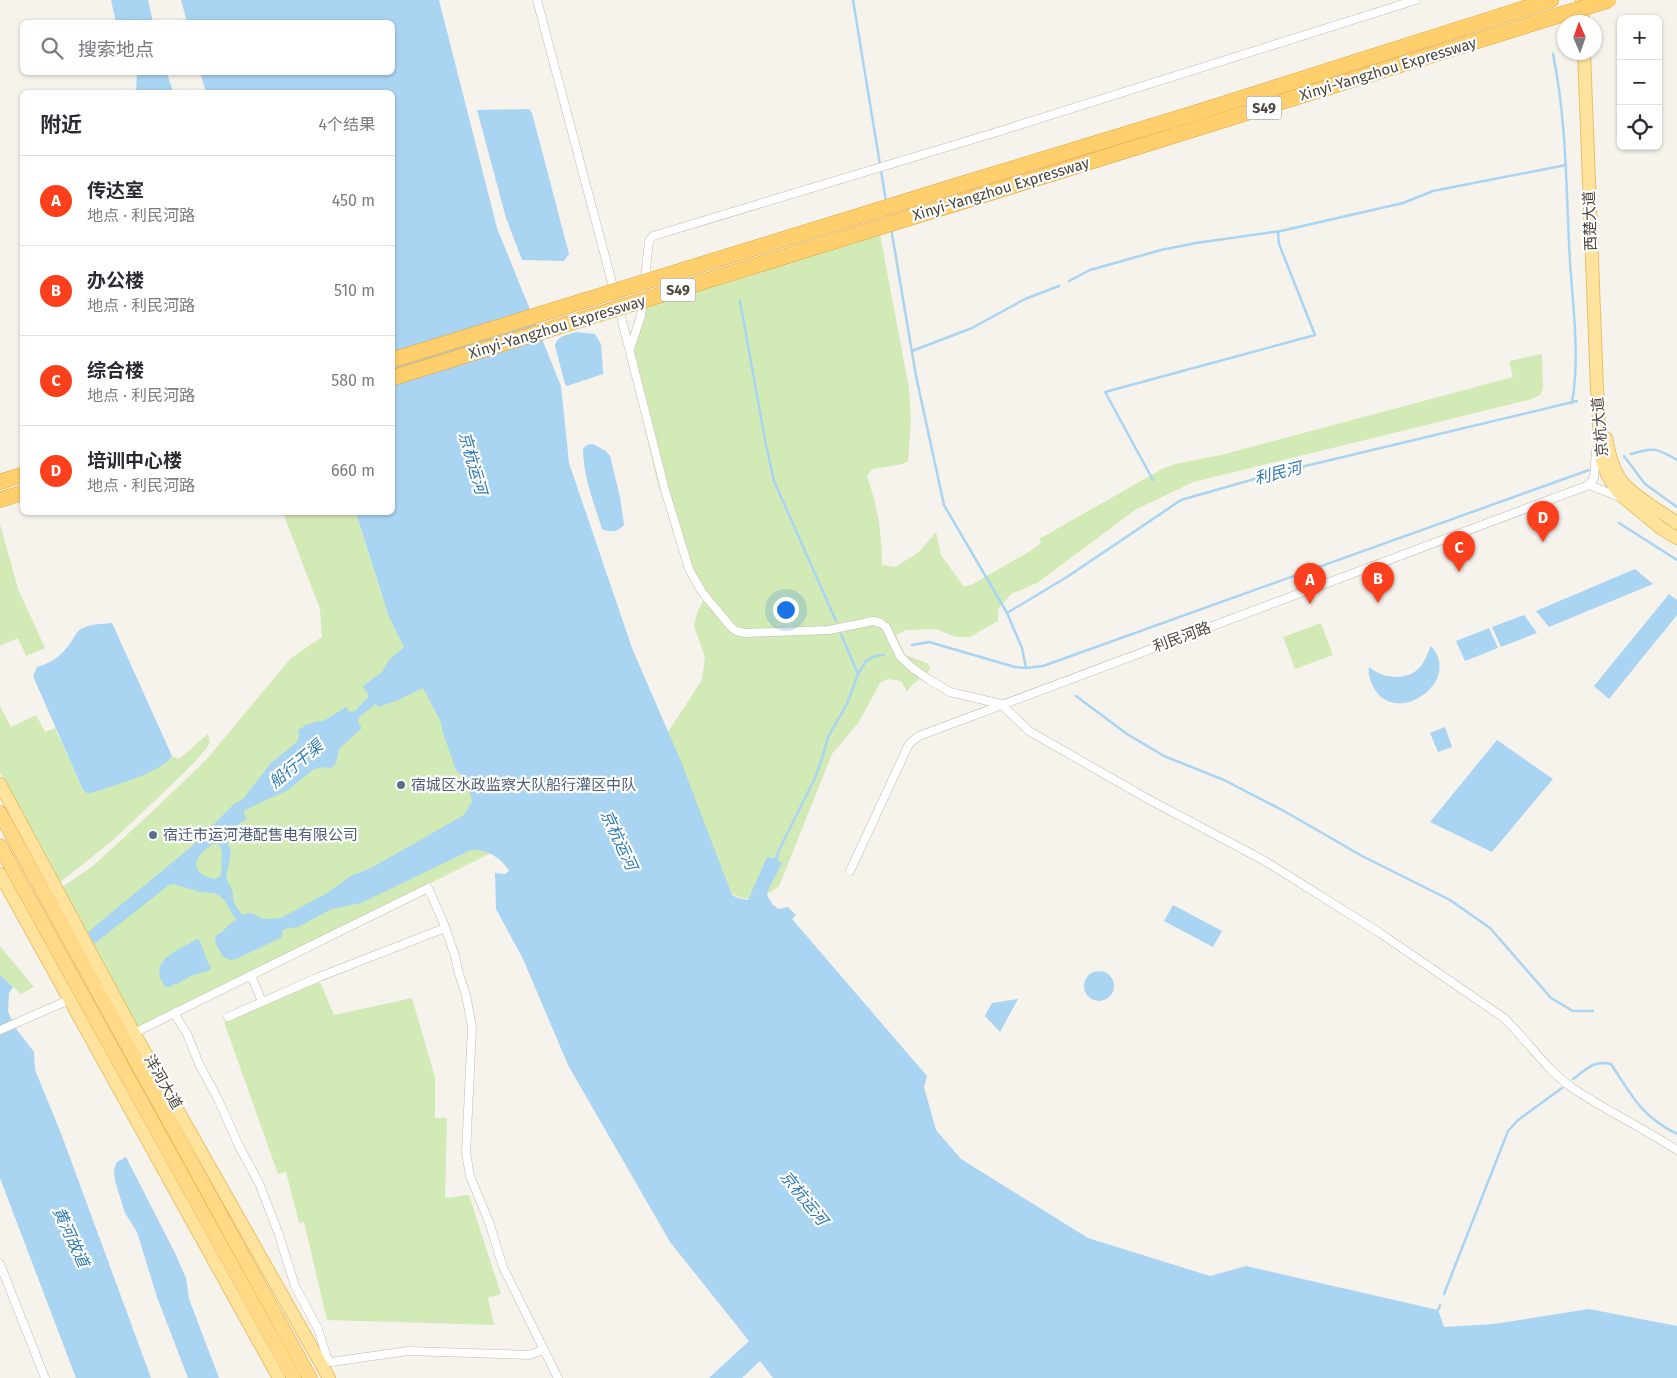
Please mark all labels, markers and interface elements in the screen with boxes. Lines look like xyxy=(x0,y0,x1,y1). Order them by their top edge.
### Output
north arrow xyxy=(1557,15,1602,60)
map controls xyxy=(1617,15,1662,150)
button: + xyxy=(1617,15,1662,60)
search box xyxy=(20,20,395,75)
street label: Xinyi-Yangzhou Expressway xyxy=(1297,33,1479,104)
icon: search xyxy=(38,34,66,62)
text: 搜索地点 xyxy=(78,38,154,61)
button: − xyxy=(1617,60,1662,105)
road number: S49 xyxy=(1246,96,1282,120)
button: locate xyxy=(1617,105,1662,150)
text: 附近 xyxy=(40,112,82,138)
text: 4个结果 xyxy=(318,115,375,134)
street label: Xinyi-Yangzhou Expressway xyxy=(910,153,1092,224)
text: 传达室 xyxy=(87,179,144,202)
text: A xyxy=(51,191,61,210)
text: 450 m xyxy=(332,191,375,210)
street label: 西楚大道 xyxy=(1580,191,1600,251)
text: 地点 · 利民河路 xyxy=(87,206,195,225)
text: 办公楼 xyxy=(87,269,144,292)
road number: S49 xyxy=(660,278,696,302)
text: B xyxy=(51,281,61,300)
text: 510 m xyxy=(334,281,375,300)
street label: Xinyi-Yangzhou Expressway xyxy=(466,291,648,362)
text: 地点 · 利民河路 xyxy=(87,296,195,315)
text: 综合楼 xyxy=(87,359,144,382)
text: C xyxy=(51,371,61,390)
text: 580 m xyxy=(331,371,375,390)
text: 地点 · 利民河路 xyxy=(87,386,195,405)
street label: 京杭大道 xyxy=(1588,396,1612,458)
water label: 京杭运河 xyxy=(455,430,492,499)
text: 培训中心楼 xyxy=(87,449,182,472)
water label: 利民河 xyxy=(1252,457,1306,488)
text: D xyxy=(51,461,61,480)
text: 660 m xyxy=(331,461,375,480)
text: 地点 · 利民河路 xyxy=(87,476,195,495)
pin: D xyxy=(1527,501,1559,542)
pin: C xyxy=(1443,531,1475,572)
pin: B xyxy=(1362,562,1394,603)
pin: A xyxy=(1294,563,1326,604)
your location xyxy=(773,597,799,623)
street label: 利民河路 xyxy=(1151,618,1213,656)
water label: 船行干渠 xyxy=(265,735,328,792)
place label: 宿城区水政监察大队船行灌区中队 xyxy=(411,776,636,794)
marker: 宿城区水政监察大队船行灌区中队 xyxy=(395,779,407,791)
water label: 京杭运河 xyxy=(597,807,642,876)
place label: 宿迁市运河港配售电有限公司 xyxy=(163,826,358,844)
marker: 宿迁市运河港配售电有限公司 xyxy=(147,829,159,841)
street label: 洋河大道 xyxy=(140,1052,186,1112)
water label: 京杭运河 xyxy=(776,1167,833,1231)
water label: 黄河故道 xyxy=(49,1204,94,1272)

